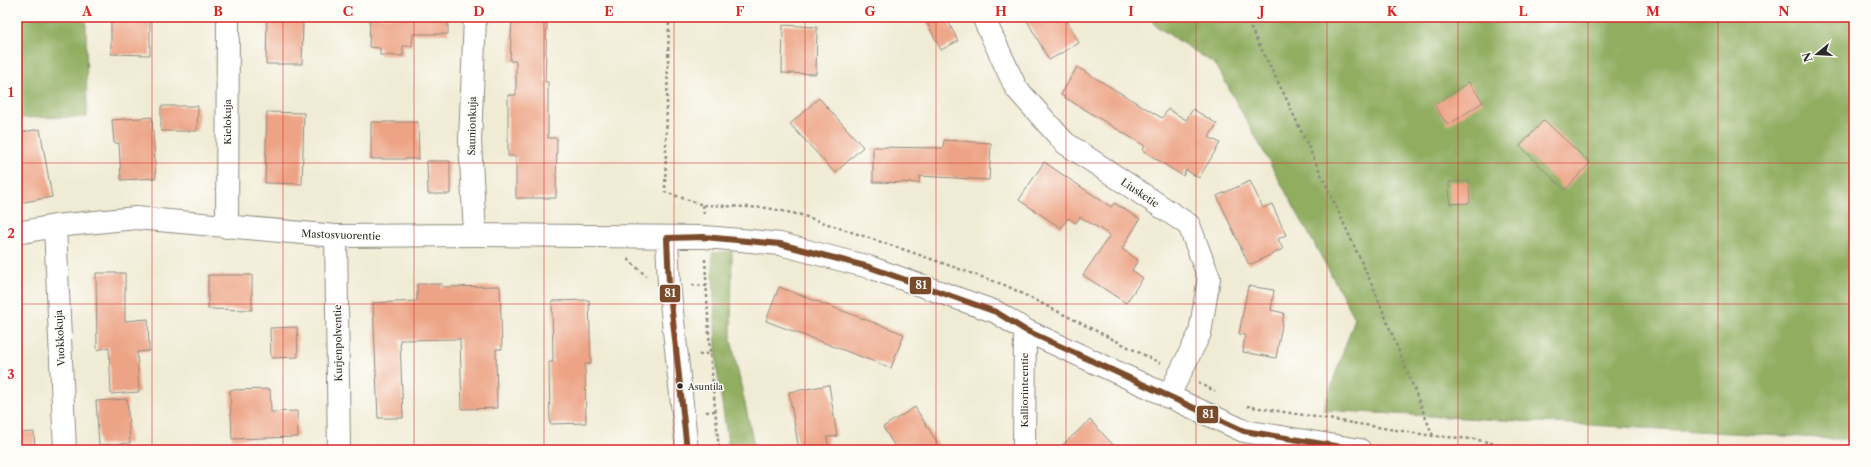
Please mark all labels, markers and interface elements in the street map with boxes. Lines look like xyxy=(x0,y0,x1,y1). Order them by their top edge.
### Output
text: A xyxy=(81,3,93,19)
text: B xyxy=(213,3,223,19)
text: C xyxy=(343,3,353,19)
text: D xyxy=(473,3,485,19)
text: E xyxy=(604,3,614,19)
text: F xyxy=(736,3,745,19)
text: G xyxy=(864,3,876,19)
text: H xyxy=(995,3,1007,19)
text: I xyxy=(1128,3,1134,19)
text: J xyxy=(1257,3,1265,19)
text: K xyxy=(1387,3,1398,19)
text: L xyxy=(1519,3,1528,19)
text: M xyxy=(1646,3,1660,19)
text: N xyxy=(1778,3,1790,19)
north arrow xyxy=(1797,34,1837,74)
text: N xyxy=(1799,50,1816,64)
text: 1 xyxy=(8,84,14,100)
street label: Saunionkuja xyxy=(465,96,479,156)
street label: Kielokuja xyxy=(221,98,234,145)
street label: Liusketie xyxy=(1118,176,1162,211)
text: 2 xyxy=(7,225,15,241)
street label: Mastosvuorentie xyxy=(301,227,381,243)
line badge: 81 xyxy=(909,276,932,295)
text: 81 xyxy=(915,278,927,292)
line badge: 81 xyxy=(659,284,681,303)
text: 81 xyxy=(664,286,676,300)
street label: Kurjenpolventie xyxy=(331,304,345,382)
street label: Vuokkokuja xyxy=(52,309,68,367)
street label: Kalliorinteentie xyxy=(1018,352,1031,427)
text: 3 xyxy=(7,366,15,382)
marker: Asuntila xyxy=(675,381,685,391)
place label: Asuntila xyxy=(687,381,723,392)
line badge: 81 xyxy=(1196,405,1219,424)
text: 81 xyxy=(1202,407,1214,421)

